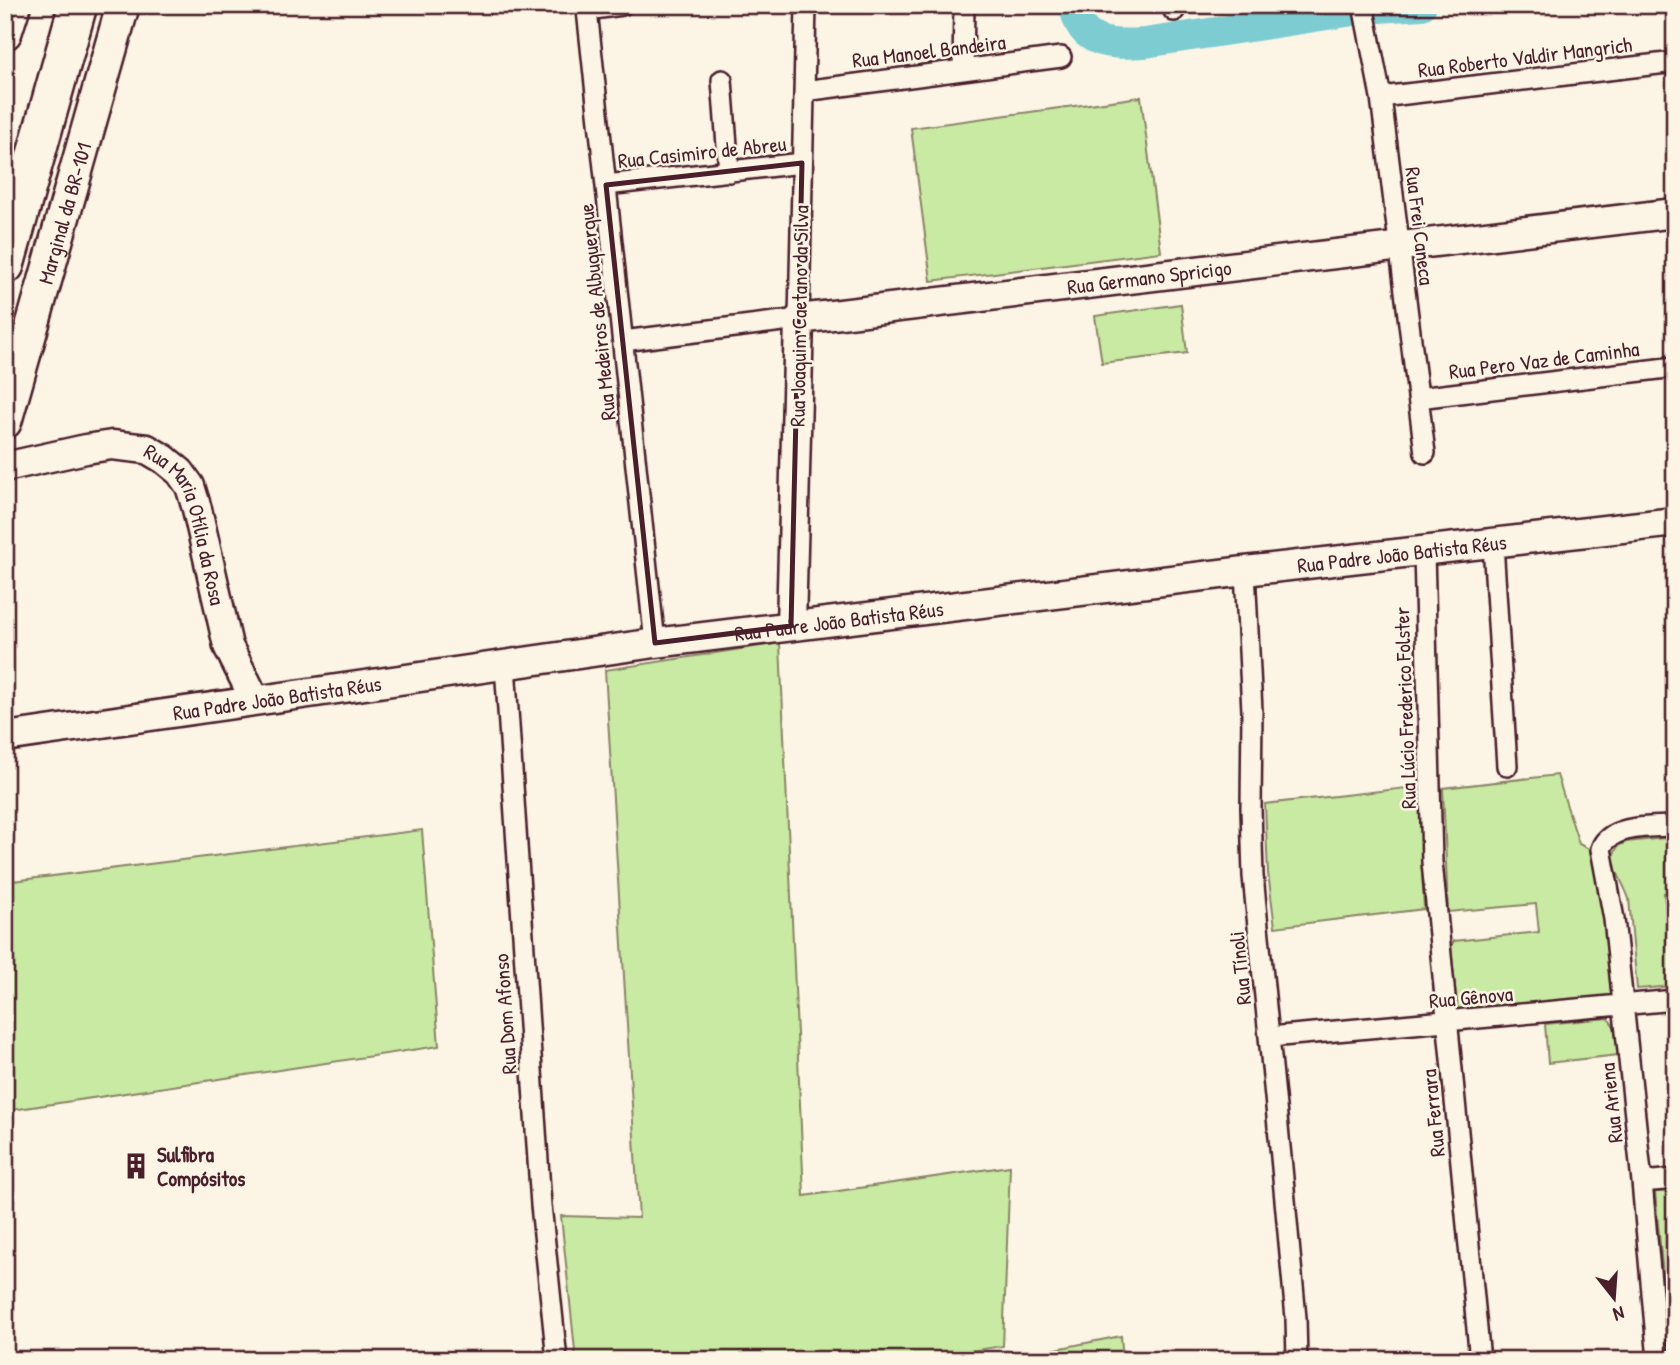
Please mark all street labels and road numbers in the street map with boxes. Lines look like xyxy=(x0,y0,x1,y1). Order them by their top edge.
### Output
street label: Rua Manoel Bandeira xyxy=(851,27,1007,75)
street label: Rua Roberto Valdir Mangrich xyxy=(1416,29,1634,85)
street label: Rua Casimiro de Abreu xyxy=(616,129,788,175)
street label: Marginal da BR-101 xyxy=(30,139,98,287)
street label: Rua Frei Caneca xyxy=(1398,165,1442,287)
street label: Rua Medeiros de Albuquerque xyxy=(571,202,623,422)
street label: Rua Joaquim Caetano da Silva xyxy=(783,205,815,427)
street label: Rua Germano Spricigo xyxy=(1066,252,1233,301)
street label: Rua Pero Vaz de Caminha xyxy=(1447,334,1641,386)
street label: Rua Maria Otília da Rosa xyxy=(139,436,233,608)
street label: Rua Padre João Batista Réus xyxy=(1296,527,1508,579)
street label: Rua Padre João Batista Réus xyxy=(733,593,945,648)
street label: Rua Lúcio Frederico Folster xyxy=(1387,606,1423,810)
street label: Rua Padre João Batista Réus xyxy=(171,668,383,727)
street label: Rua Tínoli xyxy=(1222,930,1258,1006)
street label: Rua Dom Afonso xyxy=(486,953,524,1075)
street label: Rua Gênova xyxy=(1428,979,1514,1015)
street label: Rua Ariena xyxy=(1592,1062,1630,1144)
street label: Rua Ferrara xyxy=(1414,1068,1452,1158)

